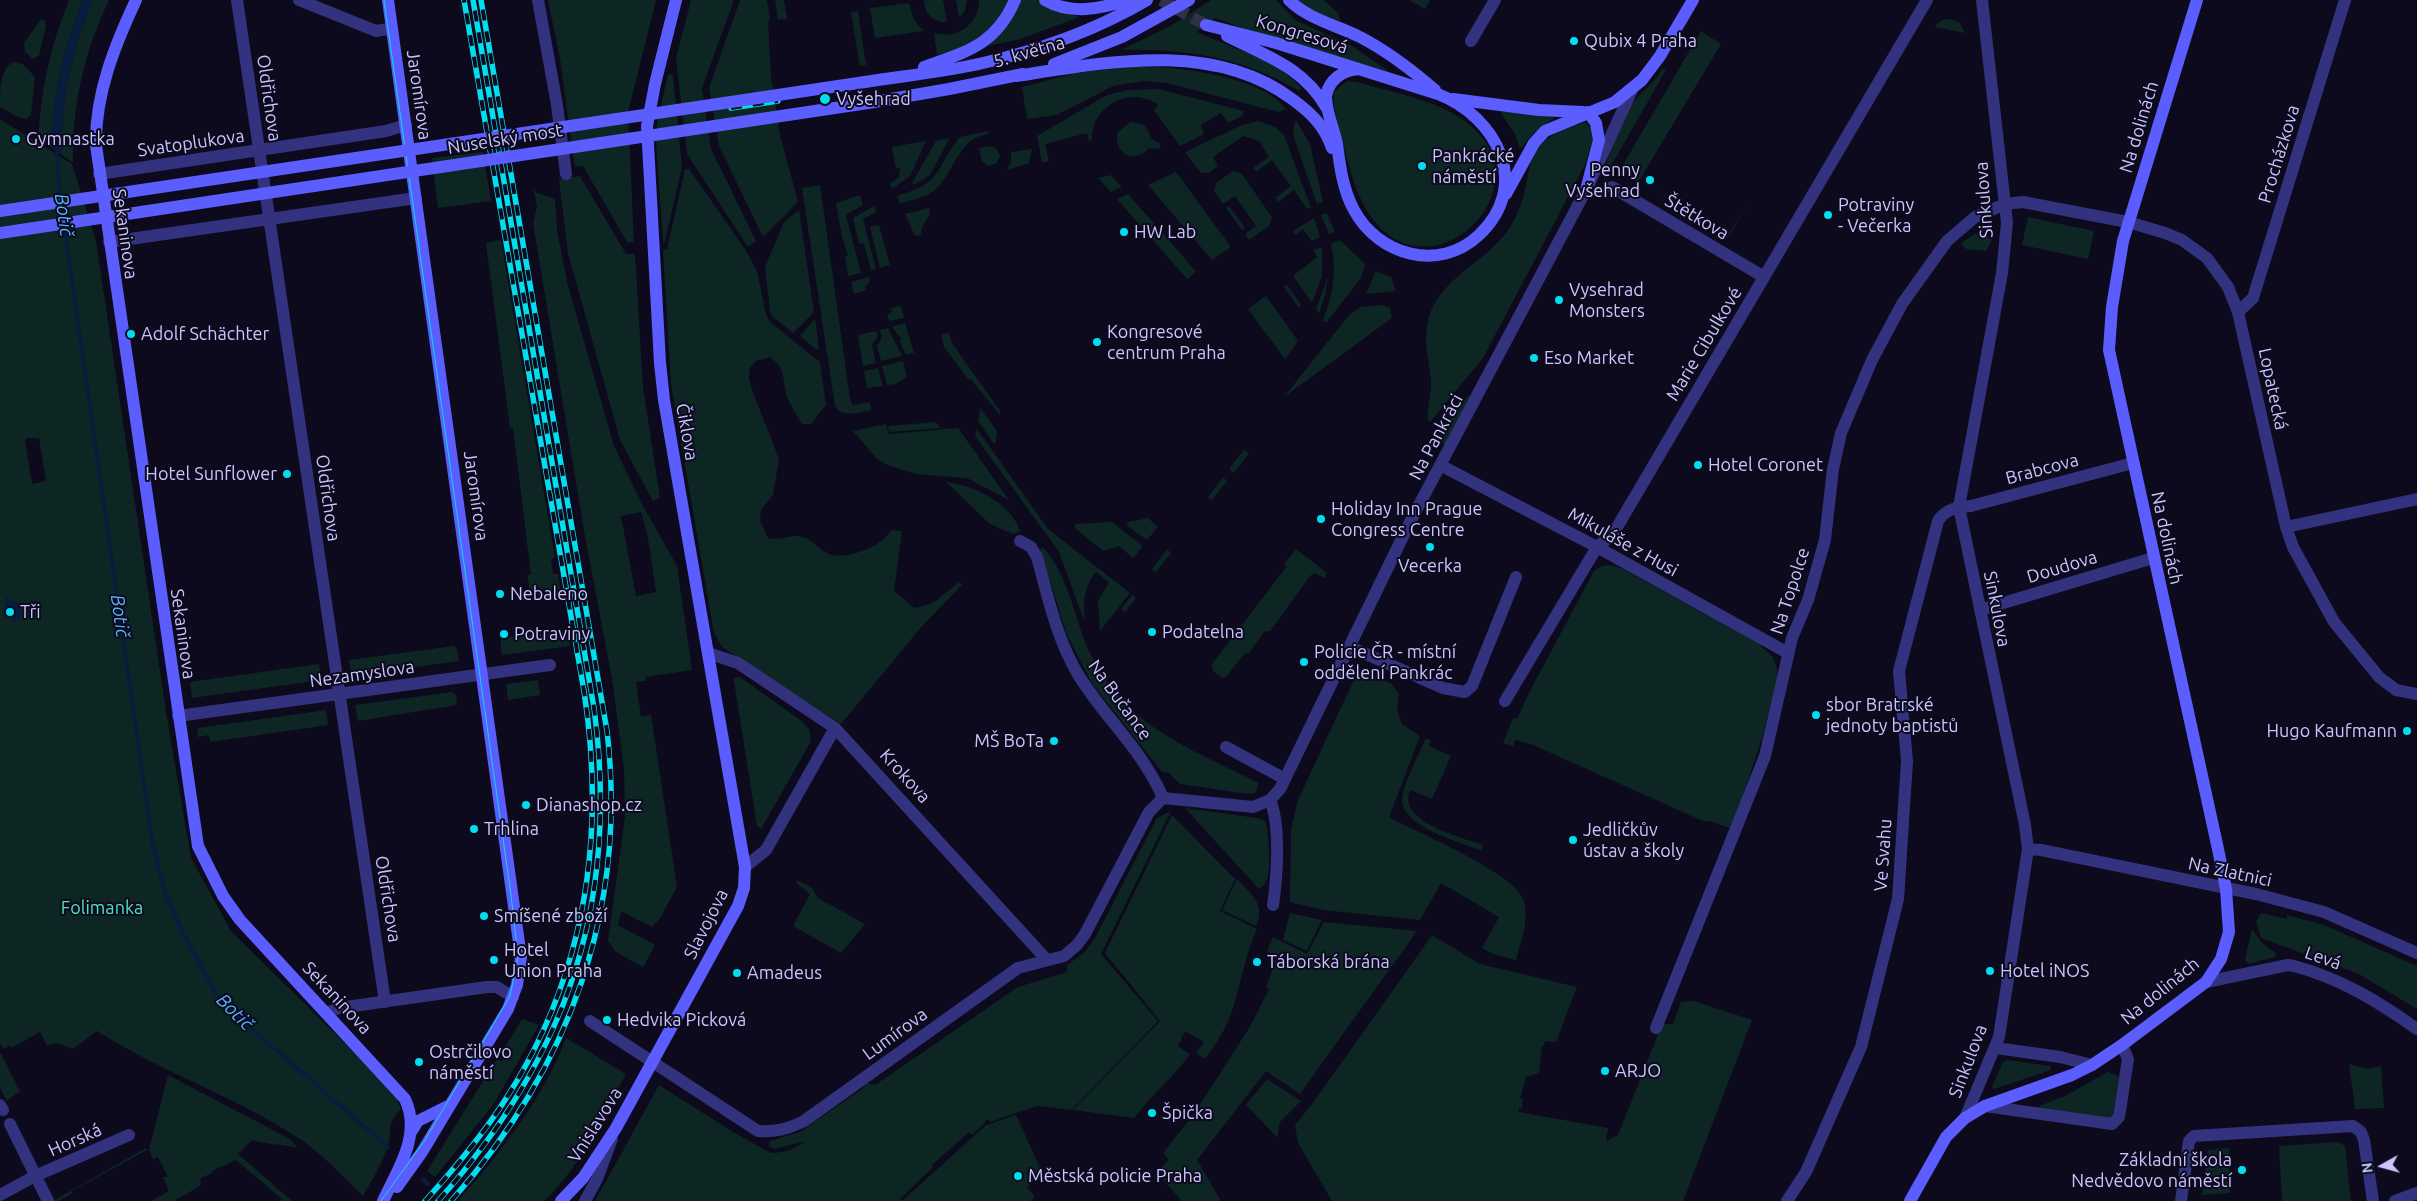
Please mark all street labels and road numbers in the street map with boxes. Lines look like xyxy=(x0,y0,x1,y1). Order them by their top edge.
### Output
street label: Kongresová xyxy=(1253,10,1351,58)
street label: 5. května xyxy=(991,32,1067,72)
street label: Jaromírova xyxy=(402,49,436,141)
street label: Oldřichova xyxy=(252,53,286,143)
street label: Na dolinách xyxy=(2115,79,2163,175)
street label: Procházkova xyxy=(2254,102,2304,206)
street label: Nuselský most xyxy=(446,119,564,159)
street label: Svatoplukova xyxy=(136,125,246,161)
street label: Sinkulova xyxy=(1971,161,1997,239)
street label: Sekaninova xyxy=(108,187,142,281)
street label: Štětkova xyxy=(1661,190,1733,244)
street label: Marie Cibulkové xyxy=(1662,283,1746,405)
street label: Lopatecká xyxy=(2254,346,2292,432)
street label: Na Pankráci xyxy=(1404,390,1468,484)
street label: Čiklova xyxy=(671,402,703,462)
street label: Brabcova xyxy=(2003,449,2081,489)
street label: Jaromírova xyxy=(459,450,493,542)
street label: Oldřichova xyxy=(311,453,345,543)
street label: Na dolinách xyxy=(2147,490,2187,586)
street label: Mikuláše z Husi xyxy=(1564,503,1682,581)
street label: Na Topolce xyxy=(1766,545,1814,637)
street label: Doudova xyxy=(2024,546,2100,588)
street label: Sinkulova xyxy=(1979,569,2015,649)
street label: Sekaninova xyxy=(166,587,200,681)
street label: Nezamyslova xyxy=(308,656,416,692)
street label: Na Bučance xyxy=(1084,656,1156,744)
street label: Krokova xyxy=(875,744,935,808)
street label: Ve Svahu xyxy=(1870,818,1896,892)
street label: Na Zlatnici xyxy=(2186,853,2274,891)
street label: Oldřichova xyxy=(370,854,406,944)
street label: Slavojova xyxy=(679,885,733,963)
street label: Levá xyxy=(2302,942,2344,974)
street label: Na dolinách xyxy=(2116,953,2204,1029)
street label: Sekaninova xyxy=(298,957,376,1039)
street label: Lumírova xyxy=(858,1003,932,1065)
street label: Sinkulova xyxy=(1944,1021,1992,1101)
street label: Vnislavova xyxy=(563,1083,627,1167)
street label: Horská xyxy=(45,1119,105,1161)

